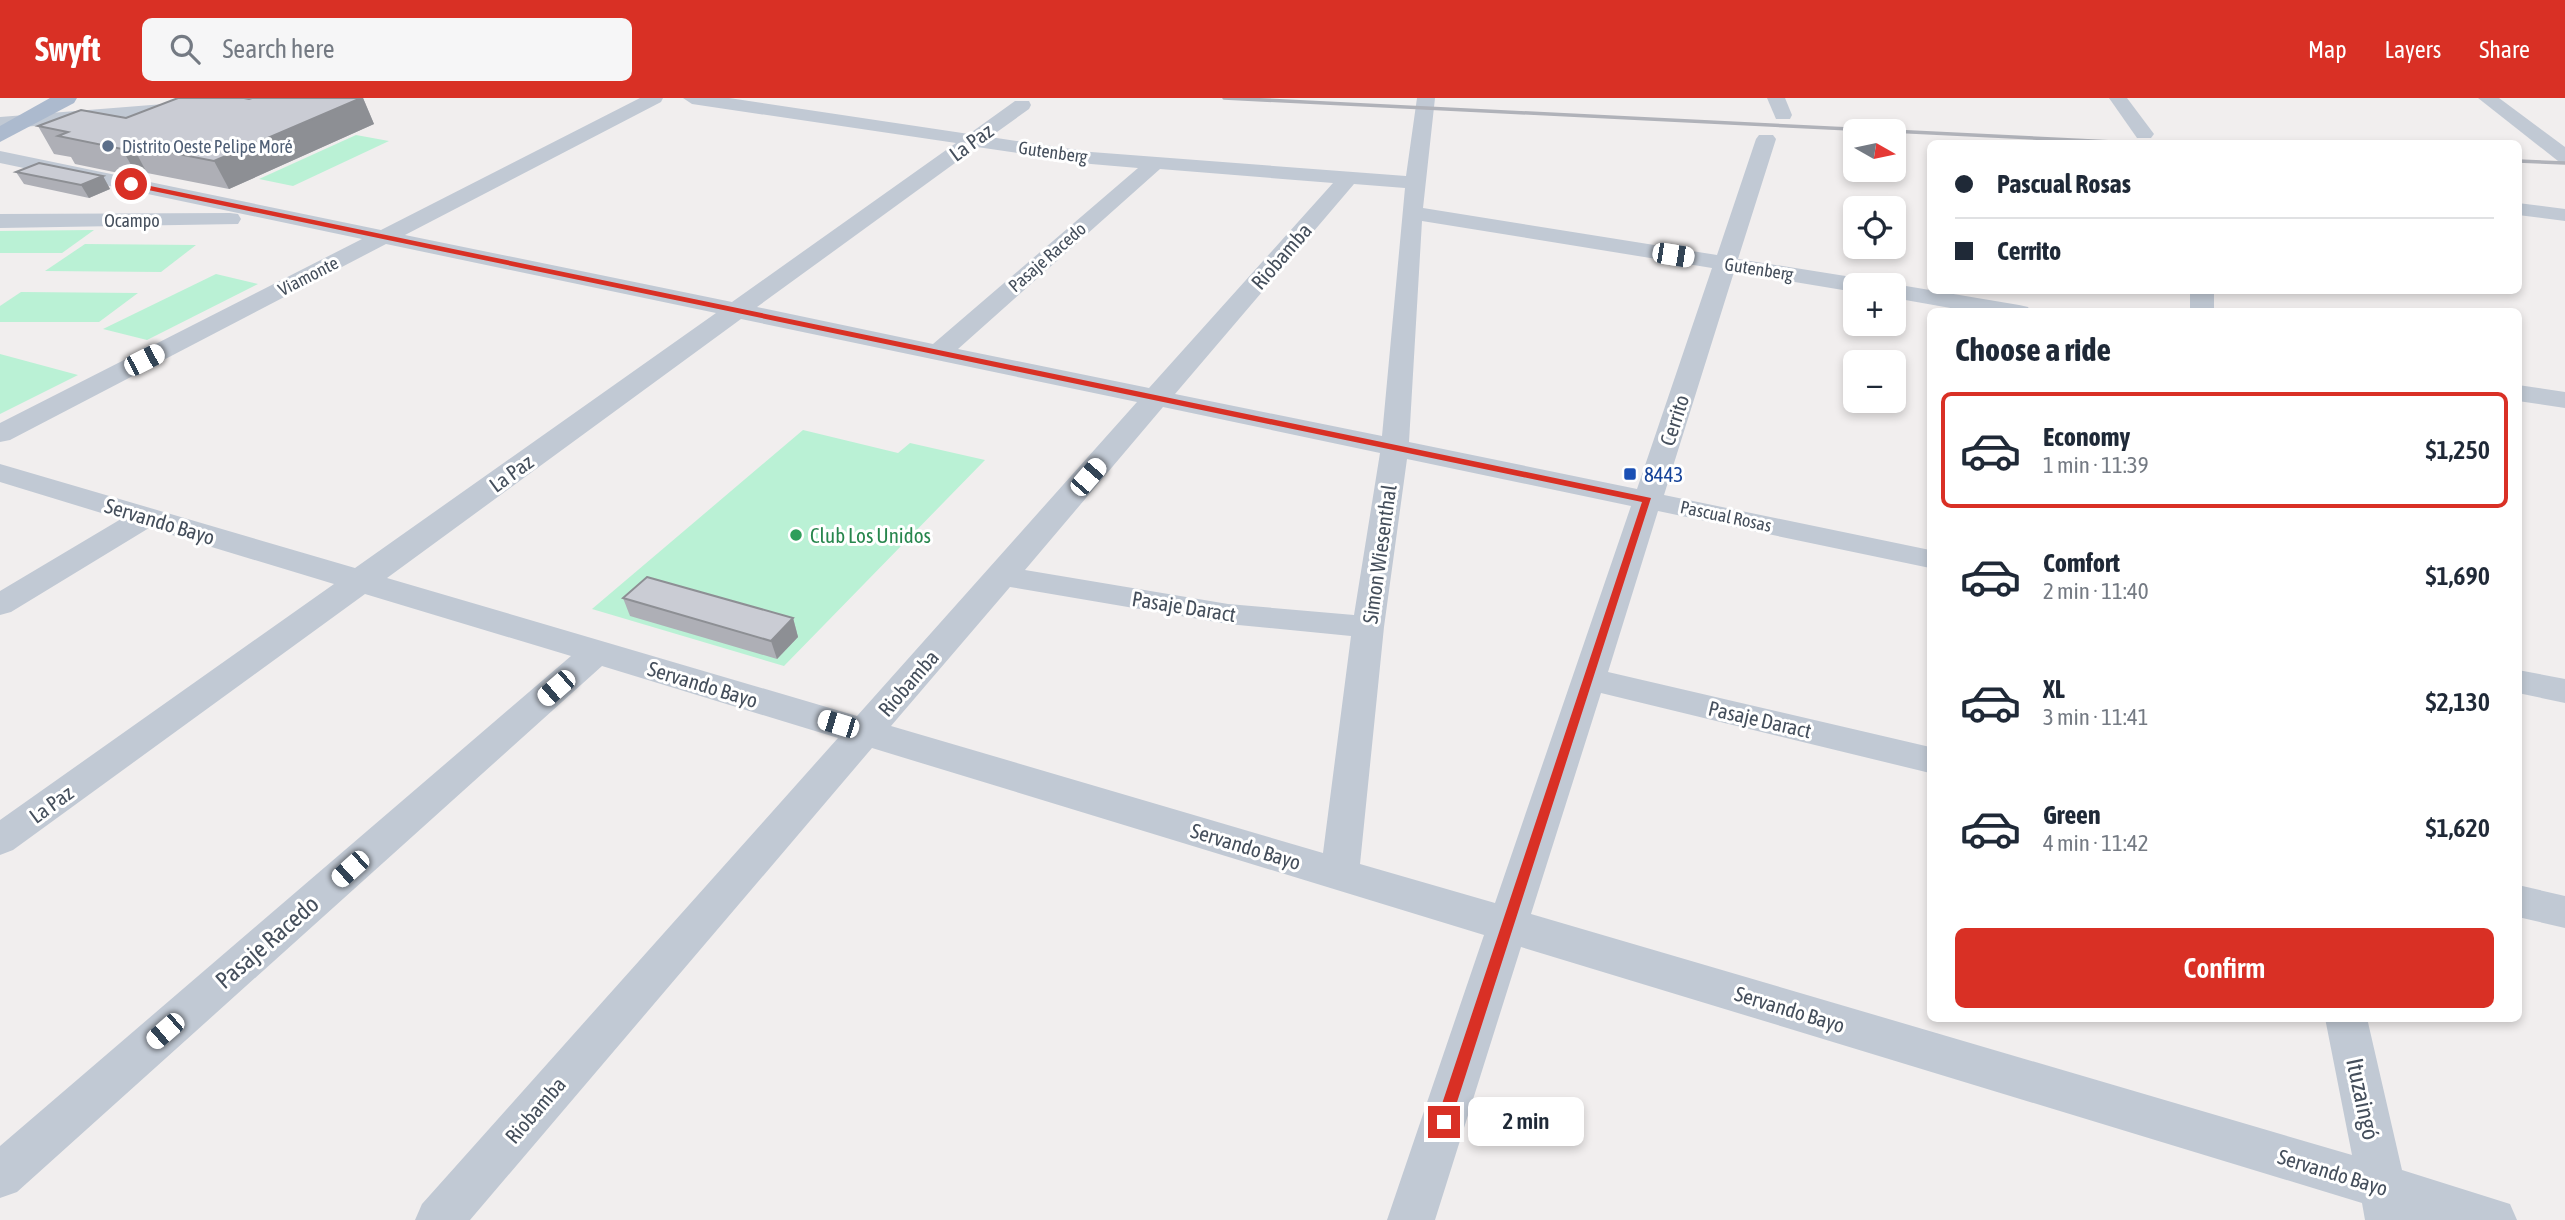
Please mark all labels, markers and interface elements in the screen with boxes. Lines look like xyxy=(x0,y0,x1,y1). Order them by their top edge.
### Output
search box xyxy=(142,18,632,81)
text: Swyft xyxy=(35,30,100,68)
icon: search xyxy=(166,30,204,68)
text: Search here xyxy=(222,34,335,64)
text: Map xyxy=(2308,36,2347,63)
text: Layers xyxy=(2385,36,2441,63)
text: Share xyxy=(2479,36,2530,63)
street label: La Paz xyxy=(945,118,998,166)
north arrow xyxy=(1843,119,1906,182)
map controls xyxy=(1843,119,1906,413)
place label: Distrito Oeste Pelipe Moré xyxy=(122,136,293,157)
street label: Gutenberg xyxy=(1017,137,1089,167)
marker: Distrito Oeste Pelipe Moré xyxy=(100,138,116,154)
route start xyxy=(115,168,147,200)
text: Pascual Rosas xyxy=(1997,169,2131,199)
button: locate xyxy=(1843,196,1906,259)
street label: Ocampo xyxy=(104,210,160,231)
street label: Pasaje Racedo xyxy=(1004,218,1090,296)
street label: Riobamba xyxy=(1246,218,1316,294)
text: Cerrito xyxy=(1997,236,2061,266)
car xyxy=(1651,241,1696,269)
street label: Viamonte xyxy=(274,252,342,300)
street label: Gutenberg xyxy=(1723,253,1795,285)
button: + xyxy=(1843,273,1906,336)
text: Choose a ride xyxy=(1955,331,2111,368)
car xyxy=(121,341,168,379)
button: − xyxy=(1843,350,1906,413)
street label: Cerrito xyxy=(1655,392,1693,448)
icon: car xyxy=(1959,419,2022,482)
text: Economy xyxy=(2043,422,2130,452)
text: $1,250 xyxy=(2426,435,2490,465)
street label: La Paz xyxy=(485,449,538,497)
text: 1 min · 11:39 xyxy=(2043,452,2149,478)
car xyxy=(1067,454,1110,500)
place label: 8443 xyxy=(1644,462,1683,486)
marker: 8443 xyxy=(1622,466,1638,482)
street label: Simon Wiesenthal xyxy=(1357,483,1401,625)
street label: Servando Bayo xyxy=(102,493,218,549)
street label: Pascual Rosas xyxy=(1678,496,1774,536)
place label: Club Los Unidos xyxy=(810,523,931,547)
marker: Club Los Unidos xyxy=(788,527,804,543)
icon: car xyxy=(1959,545,2022,608)
text: Comfort xyxy=(2043,548,2120,578)
text: $1,690 xyxy=(2426,561,2490,591)
text: 2 min · 11:40 xyxy=(2043,578,2149,604)
street label: Pasaje Daract xyxy=(1130,586,1238,626)
street label: Riobamba xyxy=(873,645,943,721)
street label: Servando Bayo xyxy=(645,656,761,712)
car xyxy=(534,666,579,710)
icon: car xyxy=(1959,671,2022,734)
text: XL xyxy=(2043,674,2065,704)
text: $2,130 xyxy=(2426,687,2490,717)
street label: Pasaje Daract xyxy=(1706,696,1814,742)
text: 3 min · 11:41 xyxy=(2043,704,2149,730)
car xyxy=(815,708,862,740)
street label: La Paz xyxy=(25,780,78,828)
icon: car xyxy=(1959,797,2022,860)
text: Green xyxy=(2043,800,2101,830)
text: $1,620 xyxy=(2426,813,2490,843)
street label: Servando Bayo xyxy=(1188,818,1304,874)
text: 4 min · 11:42 xyxy=(2043,830,2149,856)
car xyxy=(328,847,373,891)
street label: Pasaje Racedo xyxy=(210,890,324,994)
button: Confirm xyxy=(1955,928,2494,1008)
street label: Servando Bayo xyxy=(1732,981,1848,1037)
car xyxy=(143,1009,188,1053)
street label: Ituzaingó xyxy=(2341,1056,2385,1142)
street label: Riobamba xyxy=(500,1072,570,1148)
callout: 2 min xyxy=(1468,1098,1584,1146)
route end xyxy=(1428,1106,1460,1138)
text: 2 min xyxy=(1503,1108,1549,1134)
street label: Servando Bayo xyxy=(2275,1144,2391,1200)

